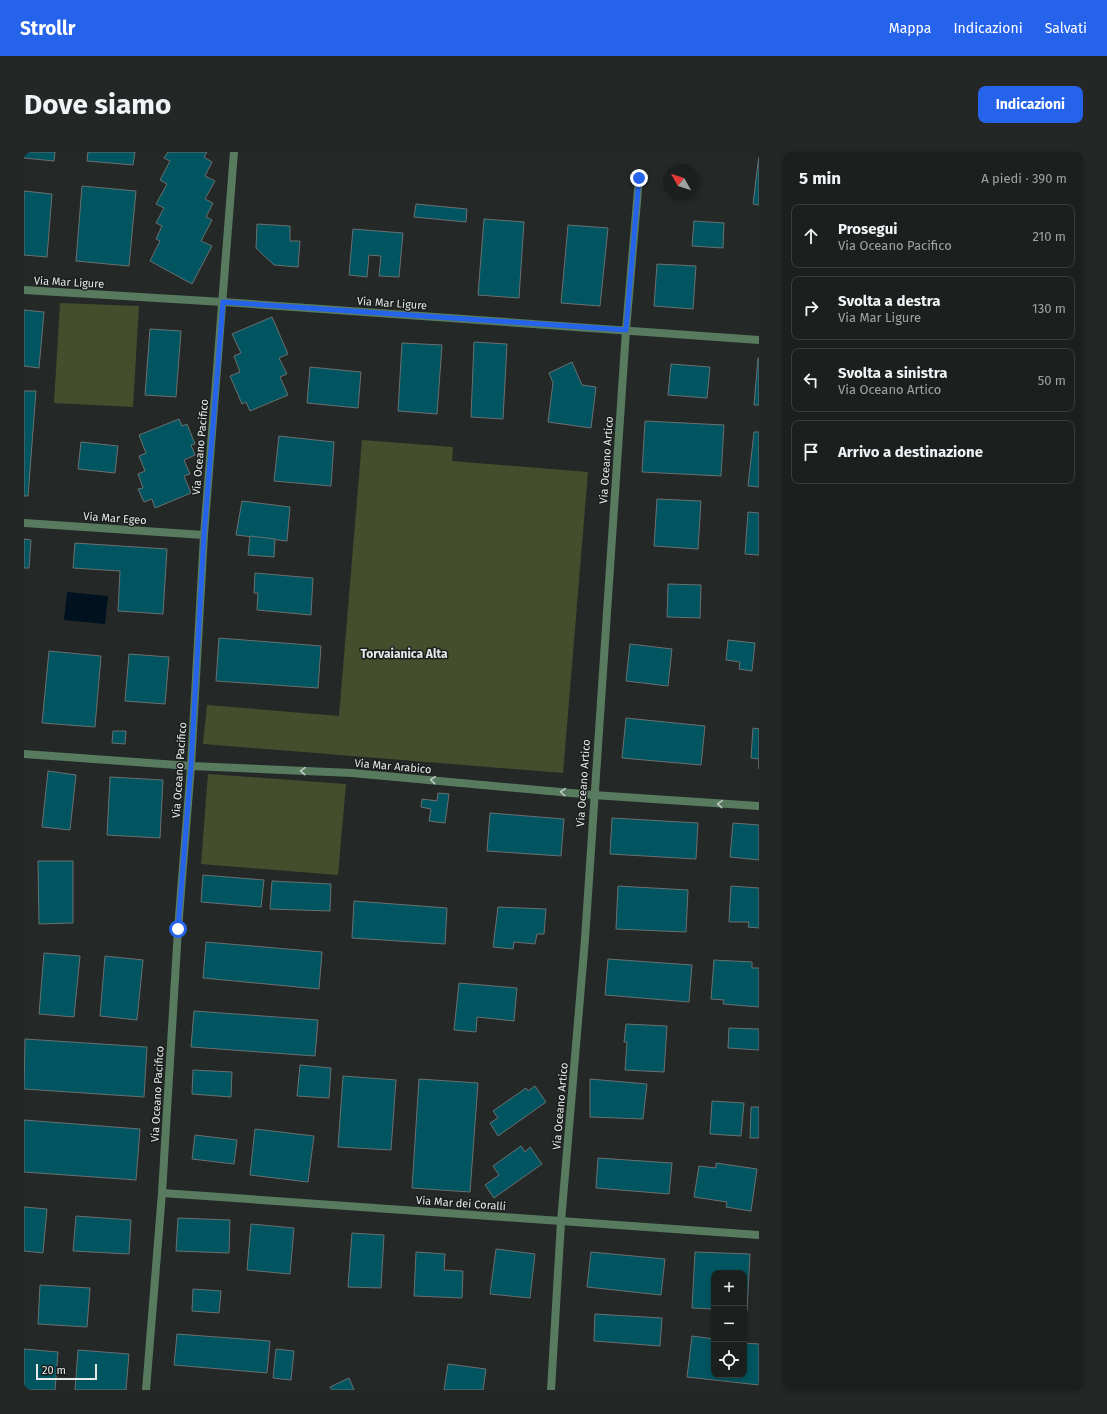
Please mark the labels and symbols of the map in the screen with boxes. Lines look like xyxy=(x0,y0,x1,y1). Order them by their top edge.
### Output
north arrow xyxy=(663,164,699,200)
route end xyxy=(630,169,648,187)
street label: Via Mar Ligure xyxy=(34,274,104,291)
street label: Via Mar Ligure xyxy=(356,295,427,312)
street label: Via Oceano Pacifico xyxy=(190,398,211,496)
street label: Via Oceano Artico xyxy=(597,416,616,504)
street label: Via Mar Egeo xyxy=(83,510,147,527)
district label: Torvaianica Alta xyxy=(360,647,448,661)
street label: Via Oceano Pacifico xyxy=(170,722,189,819)
street label: Via Oceano Artico xyxy=(574,739,593,827)
street label: Via Mar Arabico xyxy=(354,757,432,776)
one-way arrow xyxy=(300,766,306,775)
one-way arrow xyxy=(430,776,436,785)
one-way arrow xyxy=(559,788,566,797)
one-way arrow xyxy=(717,799,723,808)
route start xyxy=(169,920,187,938)
street label: Via Oceano Pacifico xyxy=(148,1046,167,1142)
street label: Via Oceano Artico xyxy=(550,1062,571,1150)
street label: Via Mar dei Coralli xyxy=(416,1194,506,1213)
scale bar xyxy=(36,1362,97,1381)

